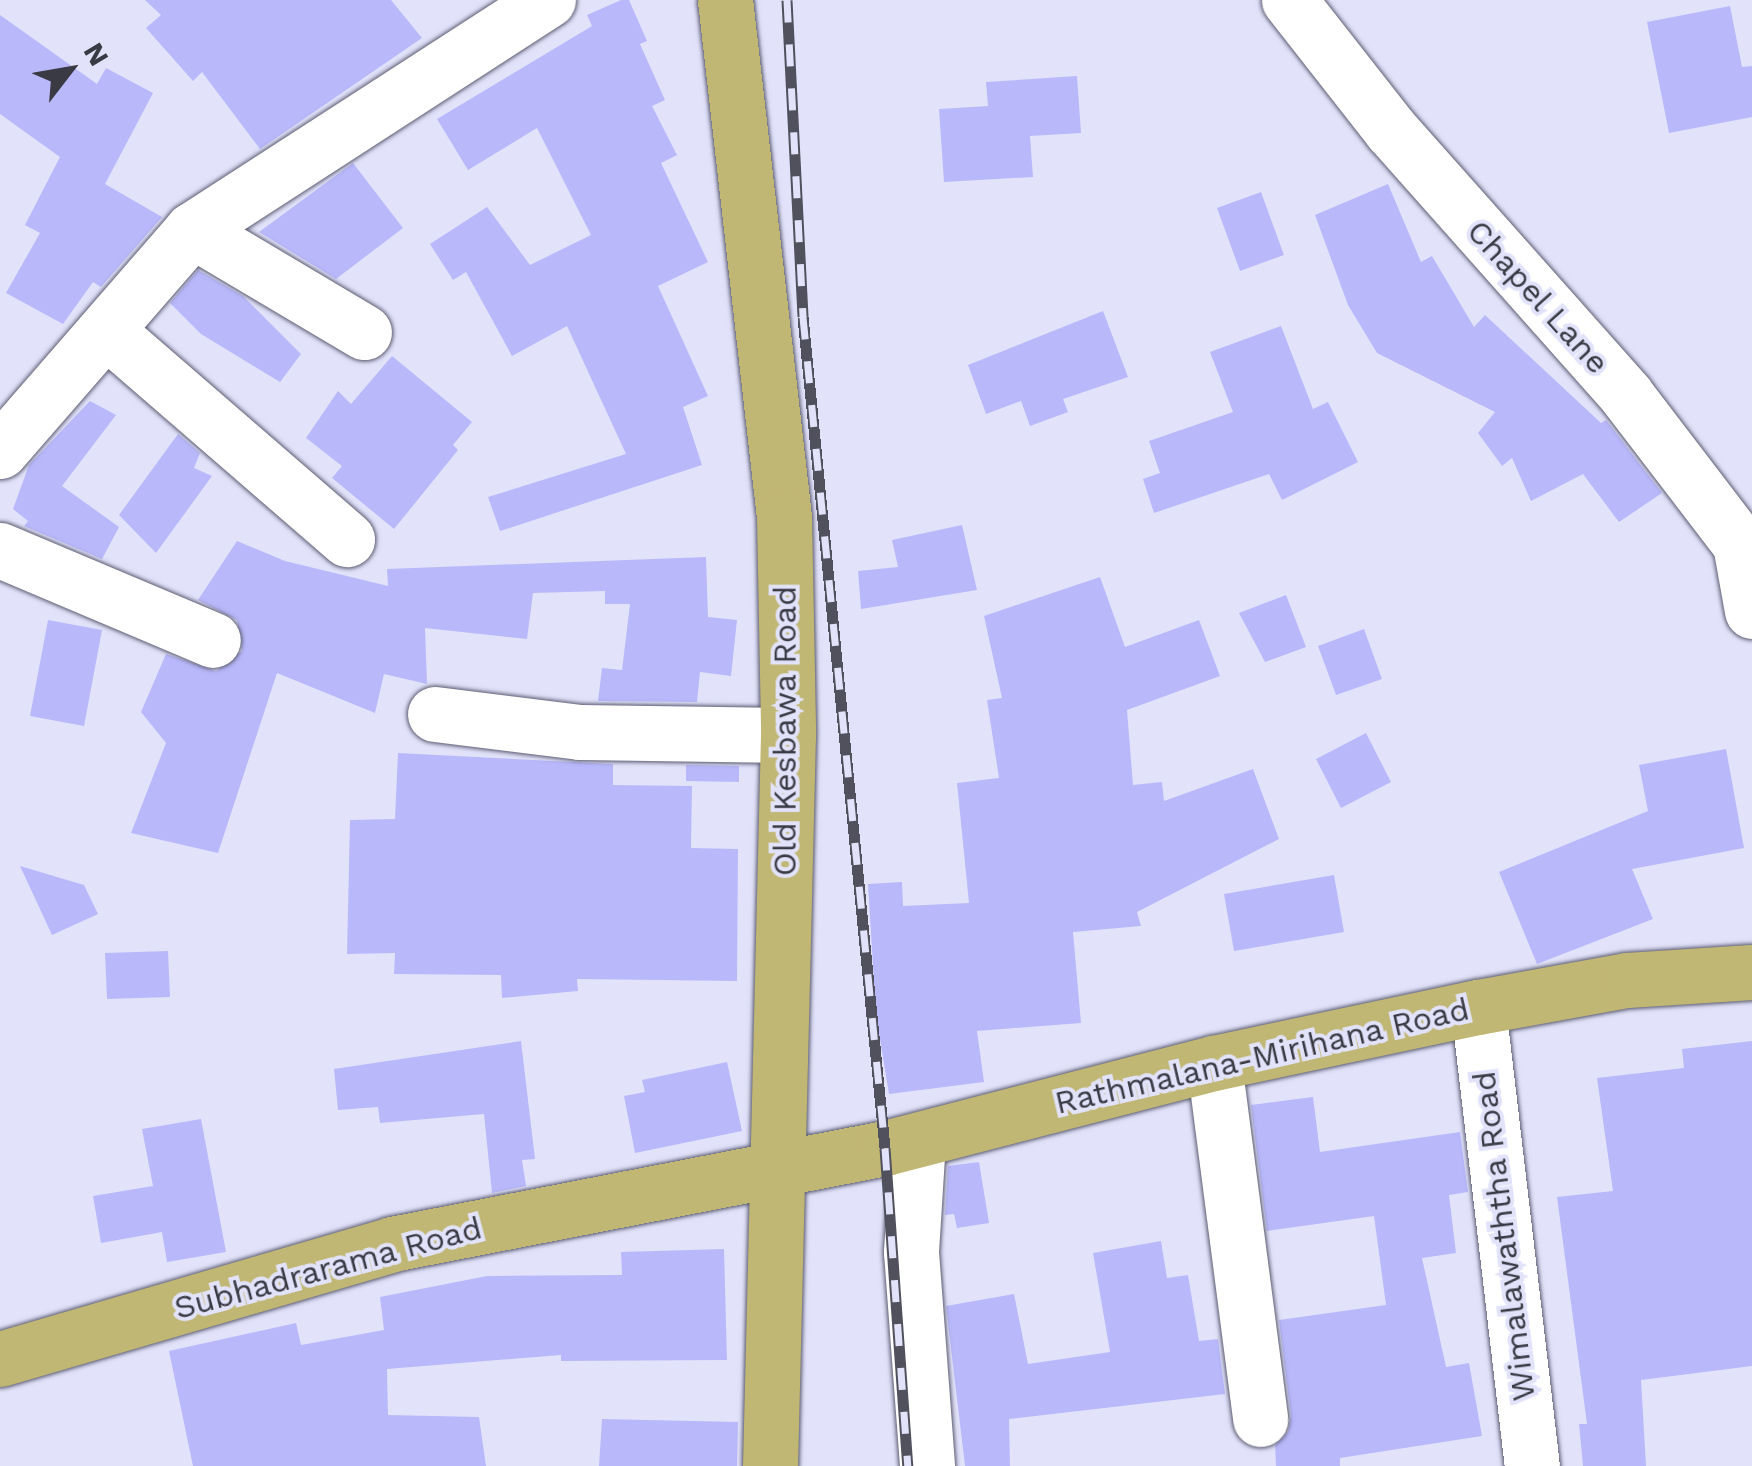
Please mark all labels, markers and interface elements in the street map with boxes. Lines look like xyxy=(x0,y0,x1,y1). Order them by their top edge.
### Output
north arrow xyxy=(20,20,120,120)
text: N xyxy=(77,37,116,72)
street label: Chapel Lane xyxy=(1459,212,1617,382)
street label: Old Kesbawa Road xyxy=(766,585,804,877)
street label: Rathmalana-Mirihana Road xyxy=(1051,990,1473,1122)
street label: Wimalawaththa Road xyxy=(1465,1069,1543,1403)
street label: Subhadrarama Road xyxy=(170,1208,486,1328)

